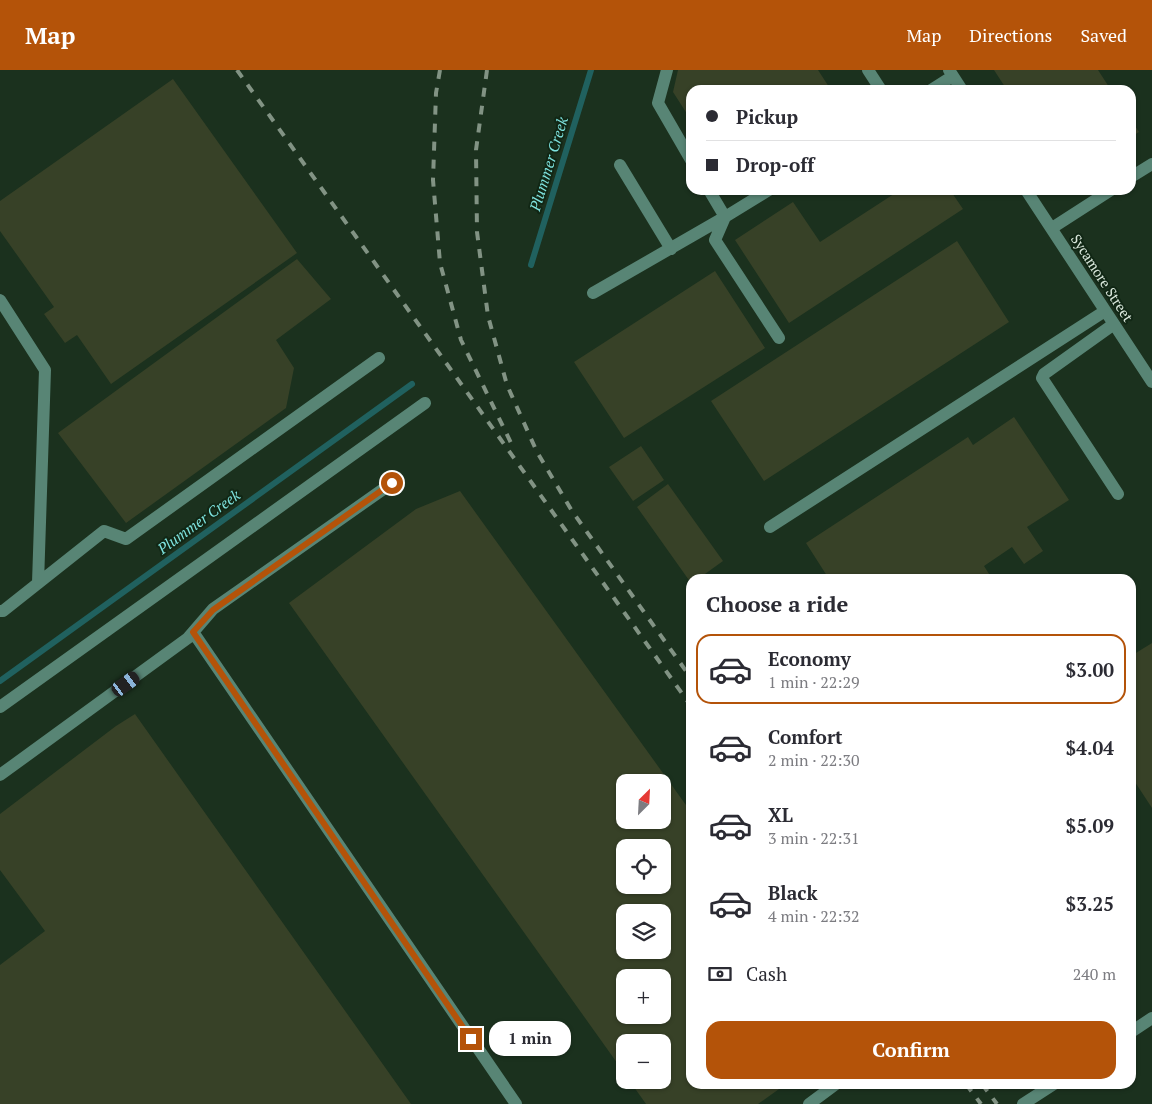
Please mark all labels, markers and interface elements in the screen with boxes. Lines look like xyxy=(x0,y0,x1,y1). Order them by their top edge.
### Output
text: Map xyxy=(25,19,75,51)
text: Map xyxy=(906,23,941,47)
text: Directions xyxy=(969,23,1052,47)
text: Saved xyxy=(1080,23,1127,47)
text: Pickup xyxy=(736,104,798,129)
water label: Plummer Creek xyxy=(524,113,572,214)
text: Drop-off xyxy=(736,152,814,177)
street label: Sycamore Street xyxy=(1067,230,1138,326)
route start xyxy=(381,472,403,494)
water label: Plummer Creek xyxy=(152,484,244,559)
text: Choose a ride xyxy=(706,589,848,618)
text: Economy xyxy=(768,646,851,671)
icon: car xyxy=(708,647,753,692)
text: $3.00 xyxy=(1065,657,1114,682)
car xyxy=(109,669,142,699)
text: 1 min · 22:29 xyxy=(768,671,860,693)
text: Comfort xyxy=(768,724,843,749)
icon: car xyxy=(708,725,753,770)
text: $4.04 xyxy=(1065,735,1114,760)
text: 2 min · 22:30 xyxy=(768,749,860,771)
north arrow xyxy=(616,774,671,829)
map controls xyxy=(616,774,671,1089)
text: XL xyxy=(768,802,793,827)
icon: car xyxy=(708,803,753,848)
text: $5.09 xyxy=(1065,813,1114,838)
text: 3 min · 22:31 xyxy=(768,827,860,849)
button: locate xyxy=(616,839,671,894)
text: Black xyxy=(768,880,818,905)
icon: car xyxy=(708,881,753,926)
text: $3.25 xyxy=(1065,891,1114,916)
button: layers xyxy=(616,904,671,959)
text: 4 min · 22:32 xyxy=(768,905,860,927)
icon: cash xyxy=(706,960,734,988)
text: Cash xyxy=(746,961,787,986)
text: 240 m xyxy=(1073,963,1116,985)
button: + xyxy=(616,969,671,1024)
button: Confirm xyxy=(706,1021,1116,1079)
callout: 1 min xyxy=(488,1022,571,1056)
text: 1 min xyxy=(508,1027,552,1049)
route end xyxy=(460,1028,482,1050)
button: − xyxy=(616,1034,671,1089)

